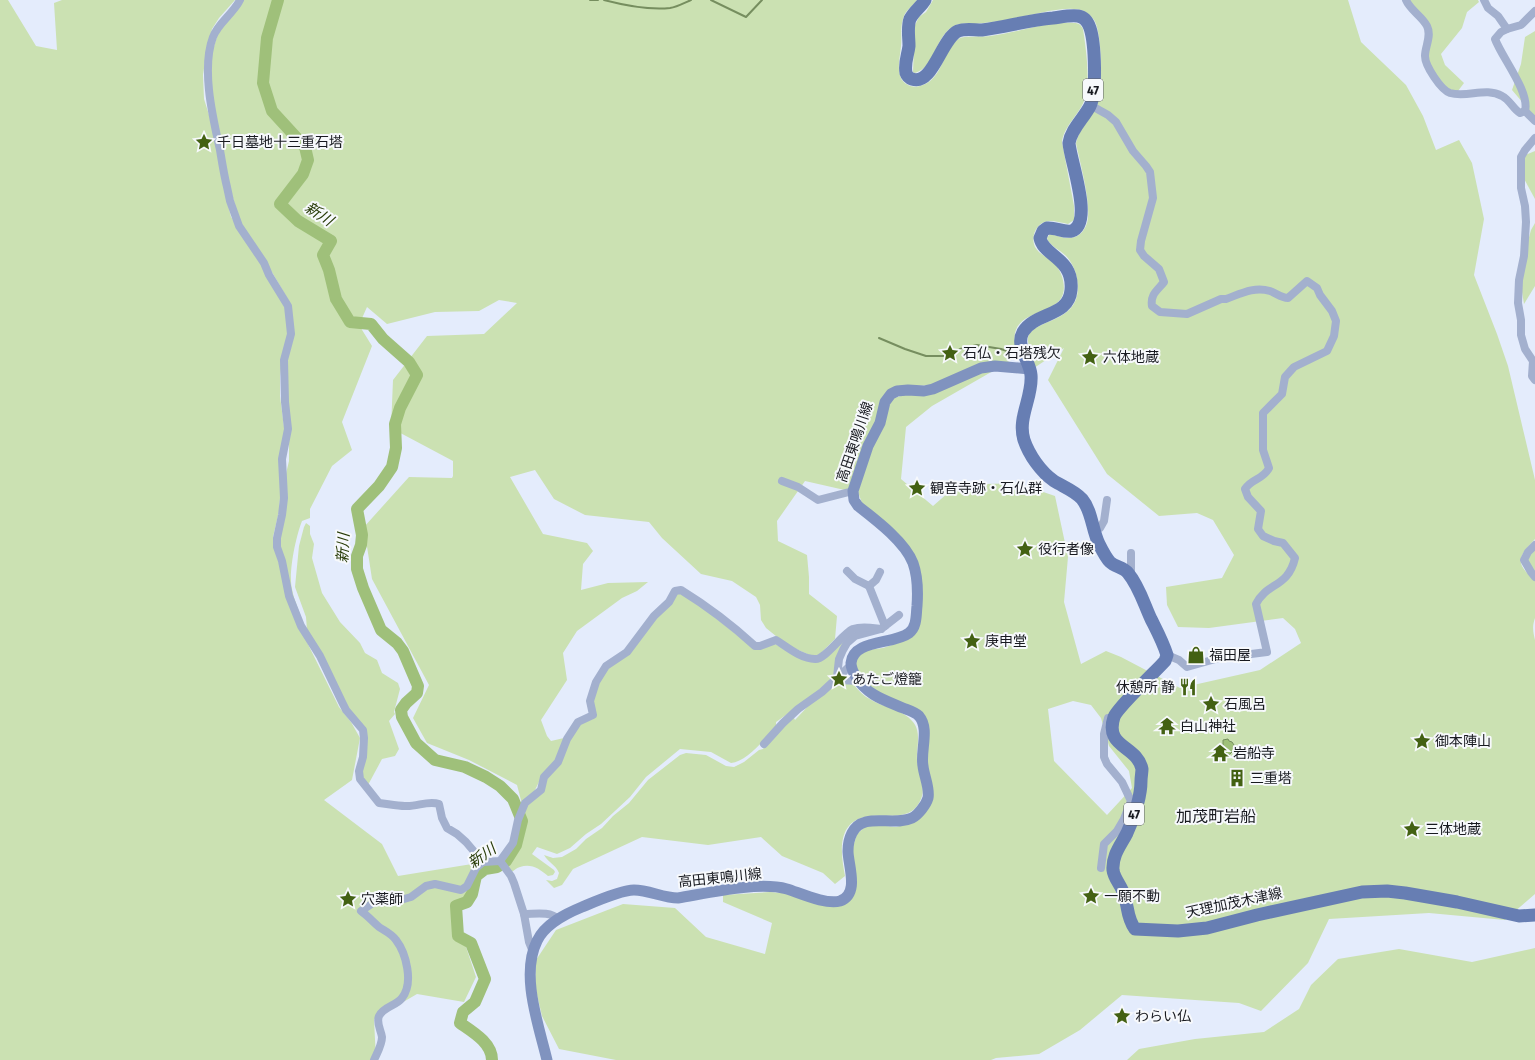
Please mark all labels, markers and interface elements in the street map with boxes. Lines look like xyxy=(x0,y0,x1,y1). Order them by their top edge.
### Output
road number: 47 xyxy=(1083,79,1103,101)
place icon: 千日墓地十三重石塔 xyxy=(194,132,214,152)
place label: 千日墓地十三重石塔 xyxy=(217,134,343,151)
water label: 新川 xyxy=(302,198,338,231)
place icon: 石仏・石塔残欠 xyxy=(940,343,960,363)
place label: 石仏・石塔残欠 xyxy=(963,345,1061,362)
place icon: 六体地蔵 xyxy=(1080,347,1100,367)
place label: 六体地蔵 xyxy=(1103,349,1159,366)
street label: 高田東鳴川線 xyxy=(833,400,877,484)
place icon: 観音寺跡・石仏群 xyxy=(907,478,927,498)
place label: 観音寺跡・石仏群 xyxy=(930,480,1042,497)
water label: 新川 xyxy=(333,531,353,563)
place icon: 役行者像 xyxy=(1015,539,1035,559)
place label: 役行者像 xyxy=(1038,541,1094,558)
place icon: 庚申堂 xyxy=(962,631,982,651)
place label: 庚申堂 xyxy=(985,633,1027,650)
shop icon: 福田屋 xyxy=(1186,645,1206,665)
place label: 福田屋 xyxy=(1209,647,1251,664)
place icon: あたご燈籠 xyxy=(829,669,849,689)
place label: あたご燈籠 xyxy=(852,671,922,688)
restaurant icon: 休憩所 静 xyxy=(1178,677,1198,697)
place label: 休憩所 静 xyxy=(1116,679,1175,696)
place icon: 石風呂 xyxy=(1201,694,1221,714)
place label: 石風呂 xyxy=(1224,696,1266,713)
temple icon: 白山神社 xyxy=(1157,716,1177,736)
place label: 白山神社 xyxy=(1180,718,1236,735)
place icon: 御本陣山 xyxy=(1412,731,1432,751)
place label: 御本陣山 xyxy=(1435,733,1491,750)
temple icon: 岩船寺 xyxy=(1210,743,1230,763)
place label: 岩船寺 xyxy=(1233,745,1275,762)
building icon: 三重塔 xyxy=(1227,768,1247,788)
place label: 三重塔 xyxy=(1250,770,1292,787)
road number: 47 xyxy=(1124,803,1144,825)
district label: 加茂町岩船 xyxy=(1176,807,1256,826)
place icon: 三体地蔵 xyxy=(1402,819,1422,839)
place label: 三体地蔵 xyxy=(1425,821,1481,838)
water label: 新川 xyxy=(465,839,501,872)
street label: 高田東鳴川線 xyxy=(677,865,763,891)
street label: 天理加茂木津線 xyxy=(1184,884,1284,922)
place icon: 一願不動 xyxy=(1081,886,1101,906)
place label: 一願不動 xyxy=(1104,888,1160,905)
place icon: 穴薬師 xyxy=(338,889,358,909)
place label: 穴薬師 xyxy=(361,891,403,908)
place icon: わらい仏 xyxy=(1112,1006,1132,1026)
place label: わらい仏 xyxy=(1135,1008,1191,1025)

